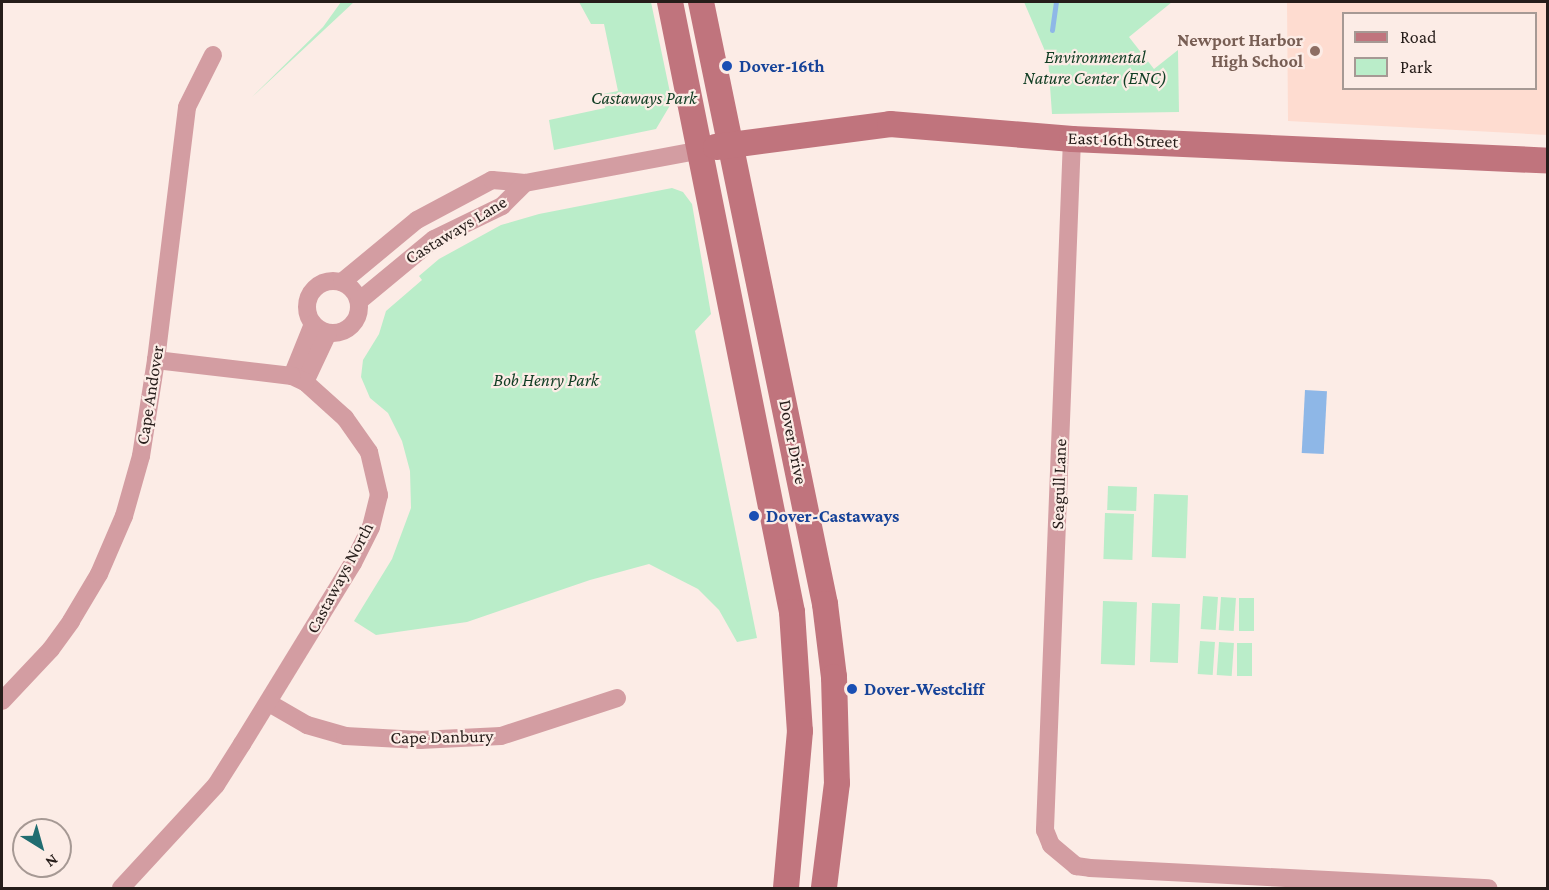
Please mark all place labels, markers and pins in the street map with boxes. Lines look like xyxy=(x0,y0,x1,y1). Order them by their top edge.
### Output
place label: Newport Harbor High School xyxy=(1177,30,1303,72)
marker: Newport Harbor High School xyxy=(1308,44,1322,58)
place label: Dover-16th xyxy=(739,55,825,77)
marker: Dover-16th xyxy=(720,59,734,73)
place label: Dover-Castaways xyxy=(766,505,899,527)
marker: Dover-Castaways xyxy=(747,509,761,523)
place label: Dover-Westcliff xyxy=(864,678,984,700)
marker: Dover-Westcliff xyxy=(845,682,859,696)

